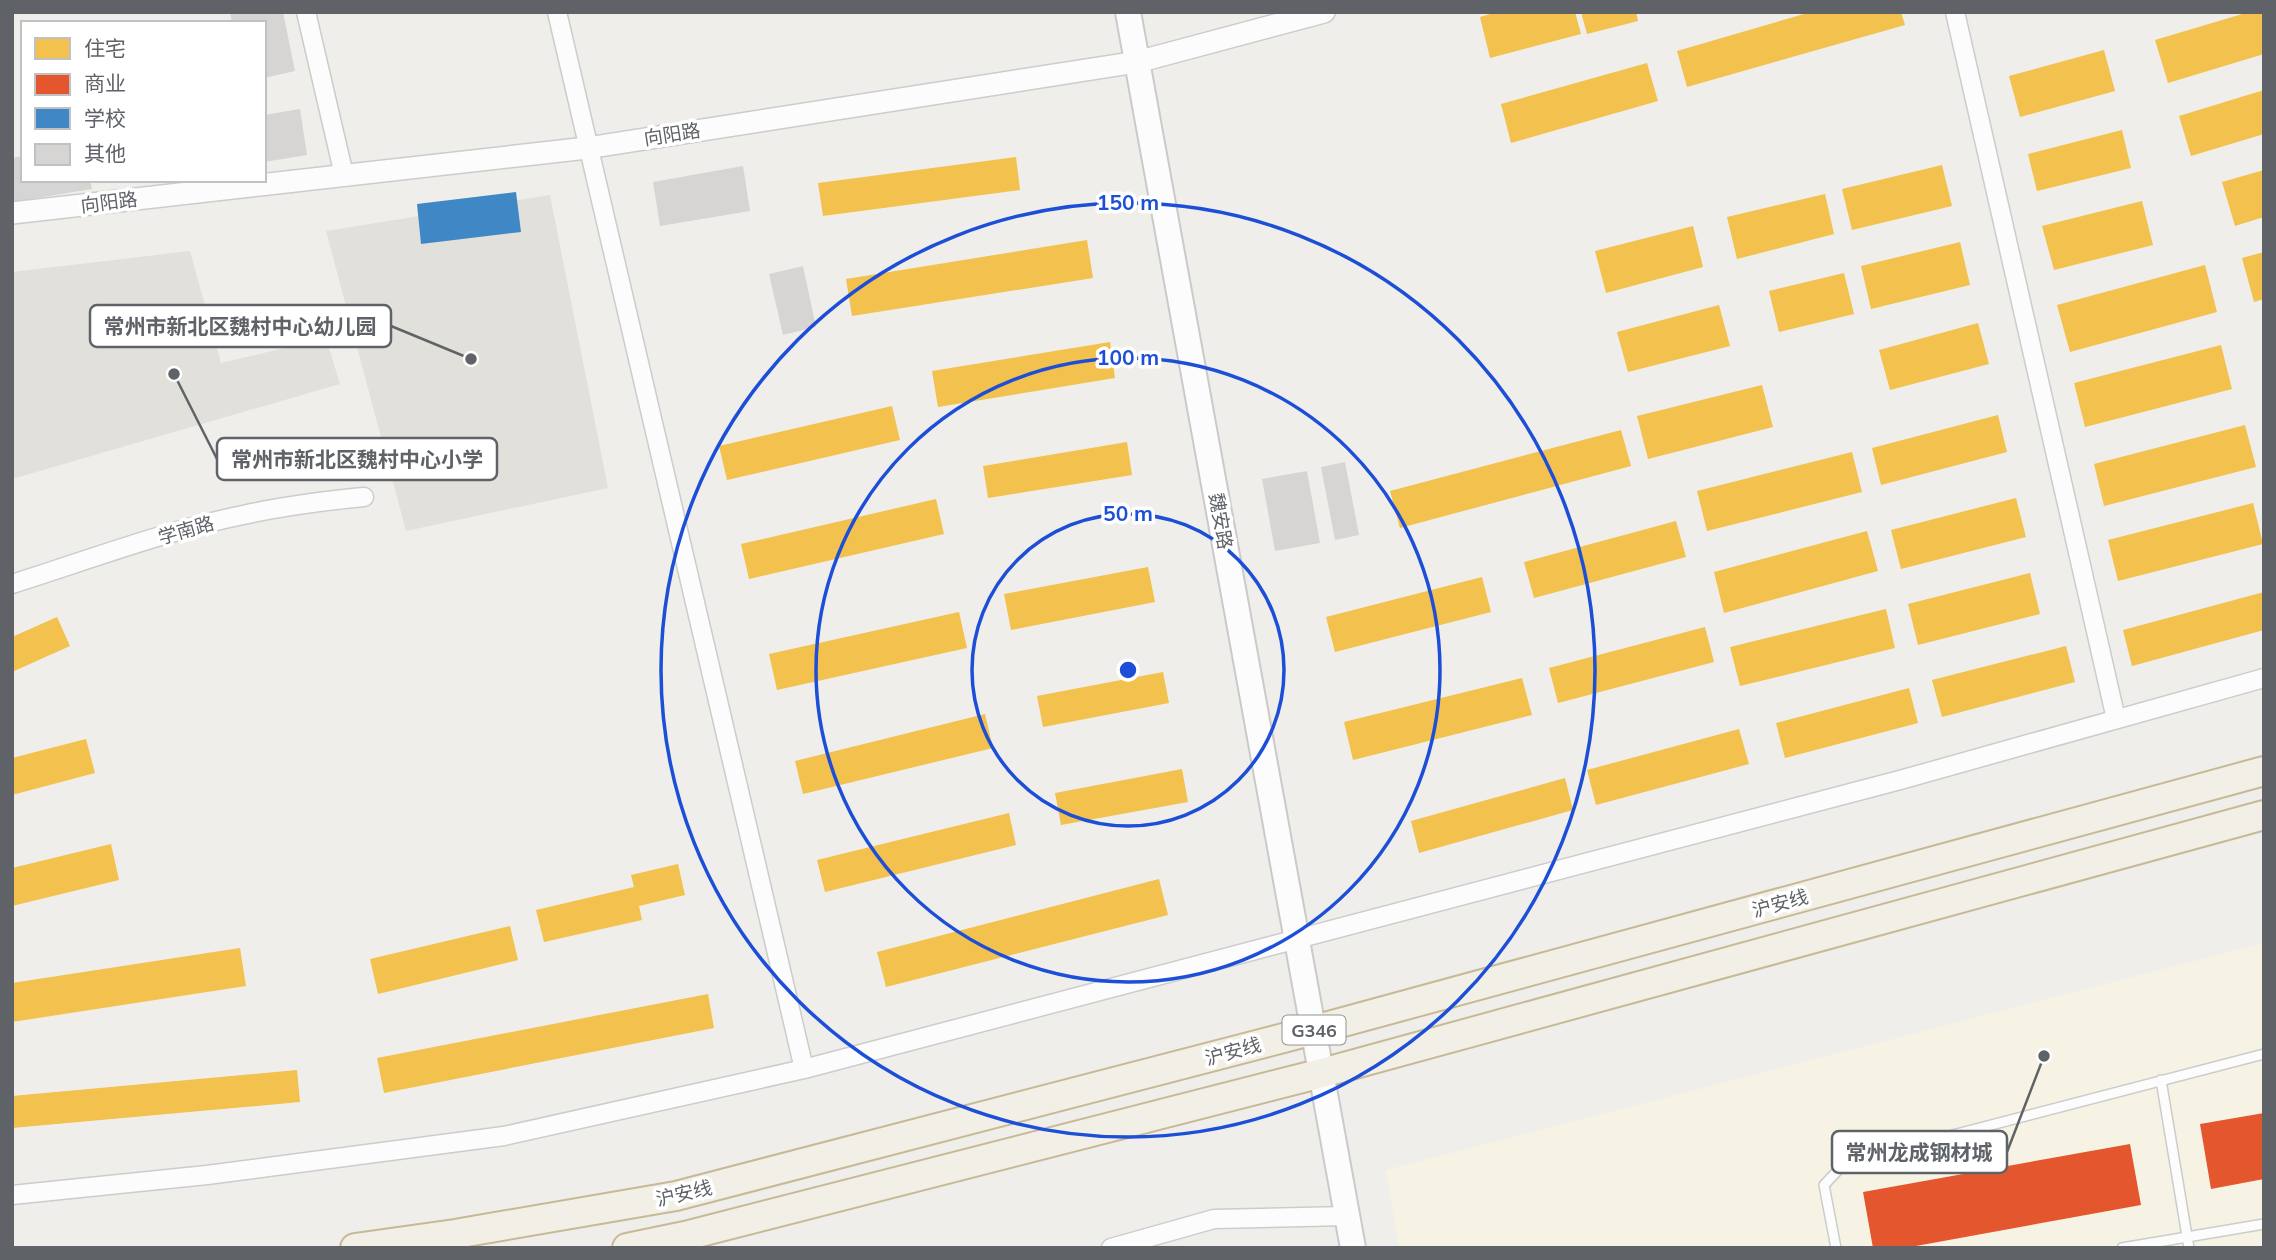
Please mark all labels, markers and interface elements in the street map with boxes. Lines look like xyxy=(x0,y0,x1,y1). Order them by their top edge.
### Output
legend xyxy=(21,21,266,182)
text: 住宅 xyxy=(84,35,126,61)
text: 商业 xyxy=(84,70,126,96)
text: 学校 xyxy=(84,105,126,131)
street label: 向阳路 xyxy=(642,118,702,150)
text: 其他 xyxy=(84,140,126,166)
street label: 向阳路 xyxy=(79,187,139,217)
text: 150 m xyxy=(1097,189,1159,215)
callout: 常州市新北区魏村中心幼儿园 xyxy=(90,305,391,347)
text: 常州市新北区魏村中心幼儿园 xyxy=(104,313,377,339)
text: 100 m xyxy=(1097,344,1159,370)
callout: 常州市新北区魏村中心小学 xyxy=(217,438,497,480)
text: 常州市新北区魏村中心小学 xyxy=(231,446,483,472)
street label: 魏安路 xyxy=(1204,491,1238,551)
text: 50 m xyxy=(1103,500,1153,526)
street label: 学南路 xyxy=(155,511,217,549)
centre of rings xyxy=(1116,658,1140,682)
street label: 沪安线 xyxy=(1749,884,1811,922)
road number: G346 xyxy=(1282,1015,1346,1044)
street label: 沪安线 xyxy=(1202,1032,1264,1070)
callout: 常州龙成钢材城 xyxy=(1832,1131,2007,1173)
text: 常州龙成钢材城 xyxy=(1846,1139,1993,1165)
street label: 沪安线 xyxy=(654,1175,714,1211)

